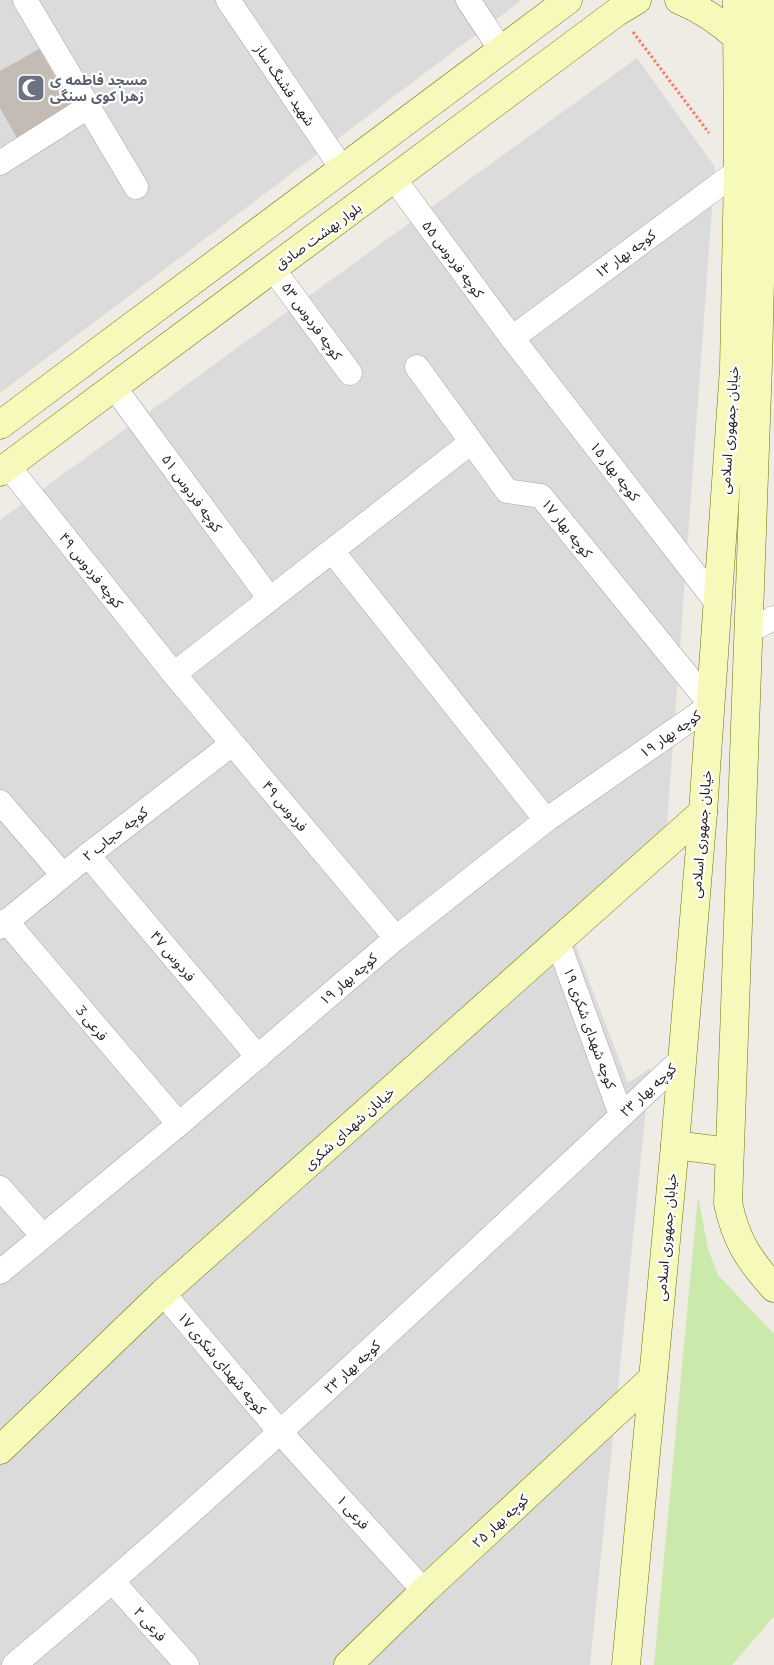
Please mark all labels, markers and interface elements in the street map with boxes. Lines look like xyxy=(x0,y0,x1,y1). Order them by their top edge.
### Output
street label: شهید فشنگ ساز xyxy=(250,40,319,129)
place label: مسجد فاطمه ی زهرا کوی سنگی xyxy=(50,71,147,105)
mosque icon: مسجد فاطمه ی زهرا کوی سنگی xyxy=(16,73,46,103)
street label: بلوار بهشت صادق xyxy=(271,198,365,273)
street label: کوچه فردوس ۵۵ xyxy=(417,217,488,302)
street label: کوچه بهار ۱۳ xyxy=(591,226,660,283)
street label: کوچه فردوس ۵۳ xyxy=(277,278,346,364)
street label: خیابان جمهوری اسلامی xyxy=(716,365,742,495)
street label: کوچه بهار ۱۵ xyxy=(585,438,644,505)
street label: کوچه فردوس ۵۱ xyxy=(157,450,226,536)
street label: کوچه بهار ۱۷ xyxy=(537,495,596,562)
street label: کوچه فردوس ۴۹ xyxy=(54,529,127,612)
street label: کوچه بهار ۱۹ xyxy=(636,706,705,763)
street label: خیابان جمهوری اسلامی xyxy=(686,769,716,899)
street label: فردوس ۴۹ xyxy=(259,777,311,835)
street label: کوچه حجاب ۲ xyxy=(79,803,152,866)
street label: فردوس ۴۷ xyxy=(147,927,199,985)
street label: کوچه بهار ۱۹ xyxy=(315,949,382,1010)
street label: کوچه شهدای شکری ۱۹ xyxy=(559,965,620,1092)
street label: فرعی 3 xyxy=(72,1002,112,1044)
street label: کوچه بهار ۲۳ xyxy=(616,1059,681,1122)
street label: خیابان شهدای شکری xyxy=(300,1082,398,1174)
street label: خیابان جمهوری اسلامی xyxy=(651,1172,681,1302)
street label: کوچه شهدای شکری ۱۷ xyxy=(173,1308,270,1419)
street label: کوچه بهار ۲۳ xyxy=(320,1336,385,1399)
street label: کوچه بهار ۲۵ xyxy=(468,1490,533,1553)
street label: فرعی ۱ xyxy=(333,1491,373,1533)
street label: فرعی ۲ xyxy=(130,1603,170,1645)

